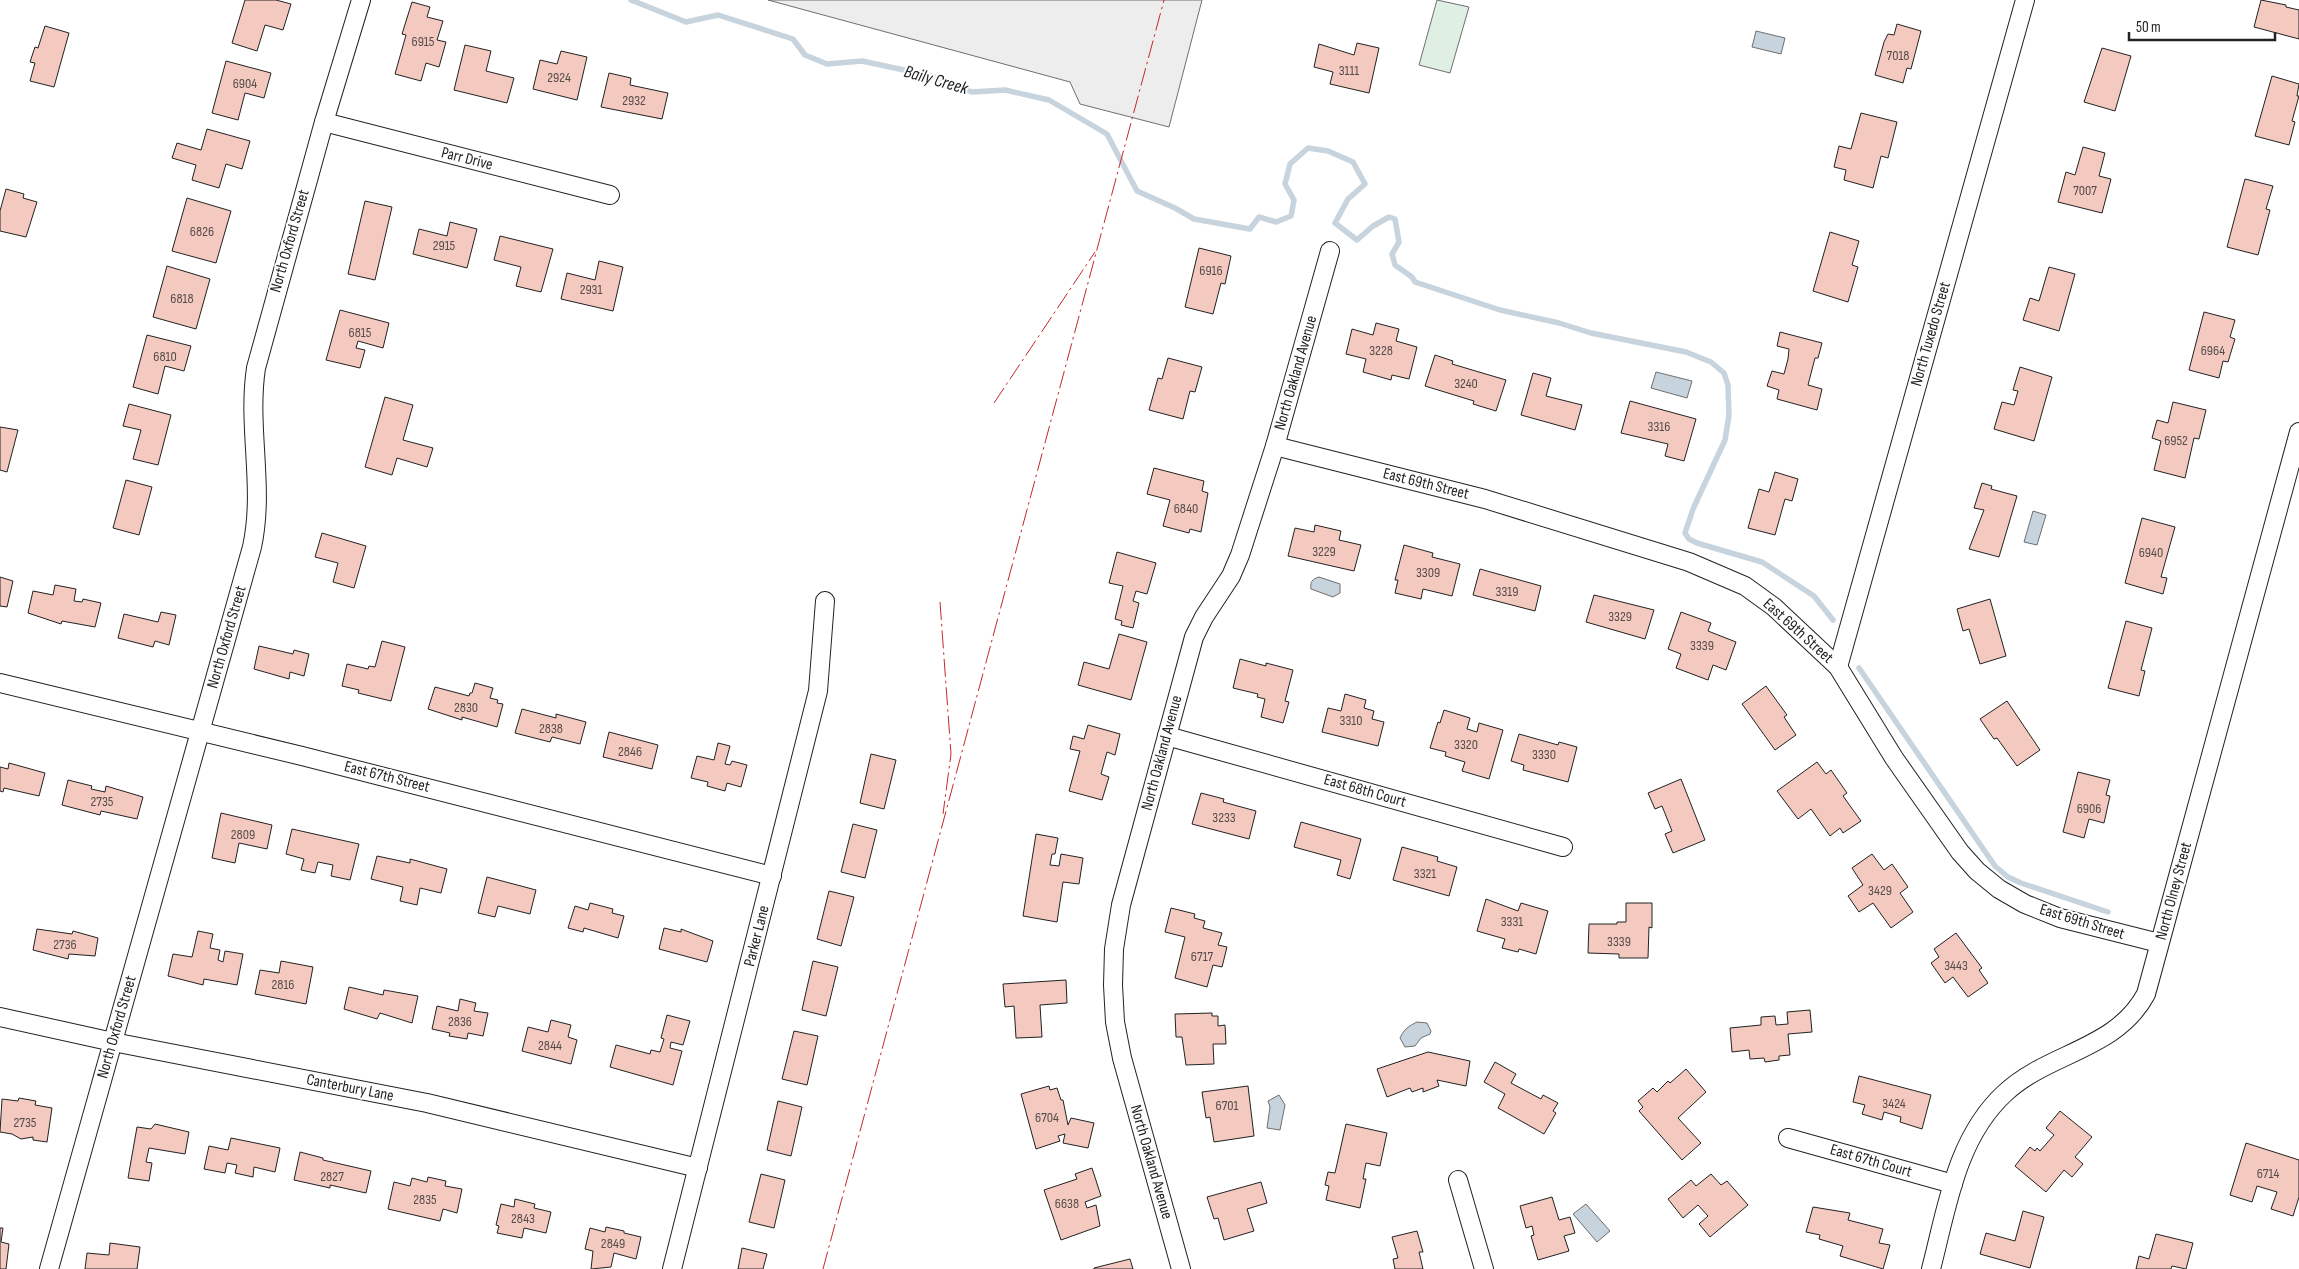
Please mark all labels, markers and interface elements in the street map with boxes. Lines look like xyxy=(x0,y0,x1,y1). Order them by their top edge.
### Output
scale bar xyxy=(2129,10,2275,42)
text: 50 m xyxy=(2136,18,2161,37)
house number: 6915 xyxy=(412,33,435,50)
house number: 7018 xyxy=(1887,47,1909,64)
water label: Baily Creek xyxy=(902,61,972,99)
house number: 3111 xyxy=(1339,62,1359,79)
house number: 2924 xyxy=(547,69,571,86)
house number: 6904 xyxy=(233,75,257,92)
house number: 2932 xyxy=(622,92,646,109)
street label: Parr Drive xyxy=(439,143,495,175)
house number: 7007 xyxy=(2073,182,2097,199)
street label: North Oxford Street xyxy=(266,187,314,295)
house number: 6826 xyxy=(190,223,214,240)
house number: 2915 xyxy=(433,237,456,254)
house number: 6916 xyxy=(1199,262,1223,279)
street label: North Tuxedo Street xyxy=(1907,280,1955,388)
house number: 2931 xyxy=(580,281,602,298)
house number: 6818 xyxy=(170,290,194,307)
street label: North Oakland Avenue xyxy=(1271,314,1321,432)
house number: 6815 xyxy=(349,324,372,341)
house number: 3228 xyxy=(1369,342,1393,359)
house number: 6964 xyxy=(2201,342,2225,359)
house number: 6810 xyxy=(153,348,177,365)
house number: 3240 xyxy=(1454,375,1478,392)
house number: 3316 xyxy=(1648,418,1670,435)
house number: 6952 xyxy=(2164,432,2188,449)
street label: East 69th Street xyxy=(1381,464,1471,504)
house number: 6840 xyxy=(1174,500,1198,517)
house number: 3229 xyxy=(1312,543,1336,560)
house number: 6940 xyxy=(2139,544,2163,561)
house number: 3309 xyxy=(1416,564,1440,581)
street label: North Oxford Street xyxy=(203,583,251,691)
house number: 3319 xyxy=(1496,583,1518,600)
street label: East 69th Street xyxy=(1759,595,1837,668)
house number: 3329 xyxy=(1608,608,1632,625)
house number: 3339 xyxy=(1690,637,1714,654)
street label: North Oakland Avenue xyxy=(1138,693,1186,813)
house number: 2830 xyxy=(454,699,478,716)
house number: 3310 xyxy=(1340,712,1362,729)
house number: 2838 xyxy=(539,720,563,737)
house number: 3320 xyxy=(1454,736,1478,753)
house number: 2846 xyxy=(618,743,642,760)
house number: 3330 xyxy=(1532,746,1556,763)
street label: East 67th Street xyxy=(342,757,432,797)
street label: East 68th Court xyxy=(1322,770,1408,812)
house number: 2735 xyxy=(91,793,114,810)
house number: 6906 xyxy=(2077,800,2101,817)
house number: 3233 xyxy=(1212,809,1236,826)
house number: 2809 xyxy=(231,826,255,843)
street label: North Olney Street xyxy=(2152,840,2196,942)
house number: 3321 xyxy=(1414,865,1436,882)
house number: 3429 xyxy=(1868,882,1892,899)
street label: East 69th Street xyxy=(2037,900,2127,944)
street label: Parker Lane xyxy=(740,904,774,968)
house number: 3331 xyxy=(1501,913,1523,930)
house number: 3339 xyxy=(1607,933,1631,950)
house number: 2736 xyxy=(53,936,77,953)
house number: 6717 xyxy=(1191,948,1214,965)
house number: 3443 xyxy=(1944,957,1968,974)
street label: North Oxford Street xyxy=(93,973,141,1081)
house number: 2816 xyxy=(272,976,294,993)
house number: 2836 xyxy=(448,1013,472,1030)
house number: 2844 xyxy=(538,1037,562,1054)
street label: Canterbury Lane xyxy=(305,1070,395,1106)
house number: 3424 xyxy=(1882,1095,1906,1112)
house number: 6701 xyxy=(1216,1097,1239,1114)
street label: North Oakland Avenue xyxy=(1126,1103,1176,1221)
house number: 6704 xyxy=(1035,1109,1059,1126)
house number: 2735 xyxy=(14,1114,37,1131)
street label: East 67th Court xyxy=(1828,1140,1914,1182)
house number: 6714 xyxy=(2257,1165,2279,1182)
house number: 2827 xyxy=(320,1168,344,1185)
house number: 2835 xyxy=(413,1191,437,1208)
house number: 6638 xyxy=(1055,1195,1079,1212)
house number: 2843 xyxy=(511,1210,535,1227)
house number: 2849 xyxy=(601,1235,625,1252)

